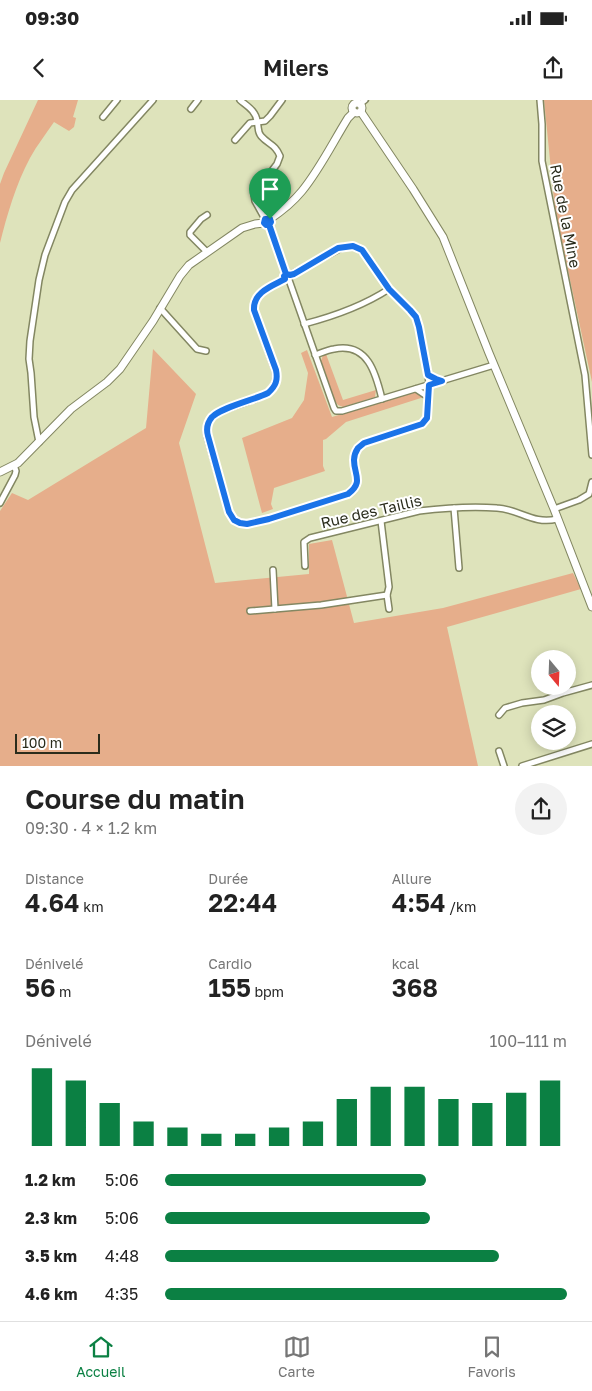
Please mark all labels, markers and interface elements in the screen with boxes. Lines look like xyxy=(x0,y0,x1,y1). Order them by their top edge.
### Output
text: 09:30 xyxy=(25,6,79,29)
icon: back xyxy=(25,54,53,82)
text: Milers xyxy=(263,54,329,81)
icon: share xyxy=(539,54,567,82)
street label: Rue de la Mine xyxy=(547,163,585,270)
pin xyxy=(249,168,291,219)
icon: arrive xyxy=(256,175,284,203)
street label: Rue des Taillis xyxy=(319,491,423,531)
north arrow xyxy=(531,650,576,695)
map controls xyxy=(531,650,576,750)
button: layers xyxy=(531,705,576,750)
scale bar xyxy=(15,731,100,754)
text: 100 m xyxy=(22,734,62,751)
text: Course du matin xyxy=(25,782,245,815)
button: share xyxy=(515,783,567,835)
text: 09:30 · 4 × 1.2 km xyxy=(25,818,157,838)
text: Distance xyxy=(25,870,84,887)
text: Durée xyxy=(208,870,248,887)
text: Allure xyxy=(392,870,432,887)
text: 4.64 xyxy=(25,887,80,918)
text: 22:44 xyxy=(208,887,277,918)
text: 4:54 xyxy=(392,887,446,918)
text: km xyxy=(80,898,104,915)
text: /km xyxy=(446,898,476,915)
text: Dénivelé xyxy=(25,955,83,972)
text: Cardio xyxy=(208,955,252,972)
text: kcal xyxy=(392,955,419,972)
text: 56 xyxy=(25,972,56,1003)
text: 155 xyxy=(208,972,251,1003)
text: 368 xyxy=(392,972,438,1003)
text: m xyxy=(56,983,71,1000)
text: bpm xyxy=(251,983,284,1000)
text: Dénivelé xyxy=(25,1031,92,1051)
text: 100–111 m xyxy=(489,1031,567,1051)
text: 1.2 km xyxy=(25,1170,75,1190)
text: 5:06 xyxy=(105,1170,139,1190)
text: 2.3 km xyxy=(25,1208,77,1228)
text: 5:06 xyxy=(105,1208,139,1228)
text: 3.5 km xyxy=(25,1246,77,1266)
text: 4:48 xyxy=(105,1246,139,1266)
text: 4.6 km xyxy=(25,1284,78,1304)
text: 4:35 xyxy=(105,1284,138,1304)
tab: Accueil xyxy=(76,1333,126,1380)
tab: Carte xyxy=(278,1333,315,1380)
tab: Favoris xyxy=(467,1333,516,1380)

